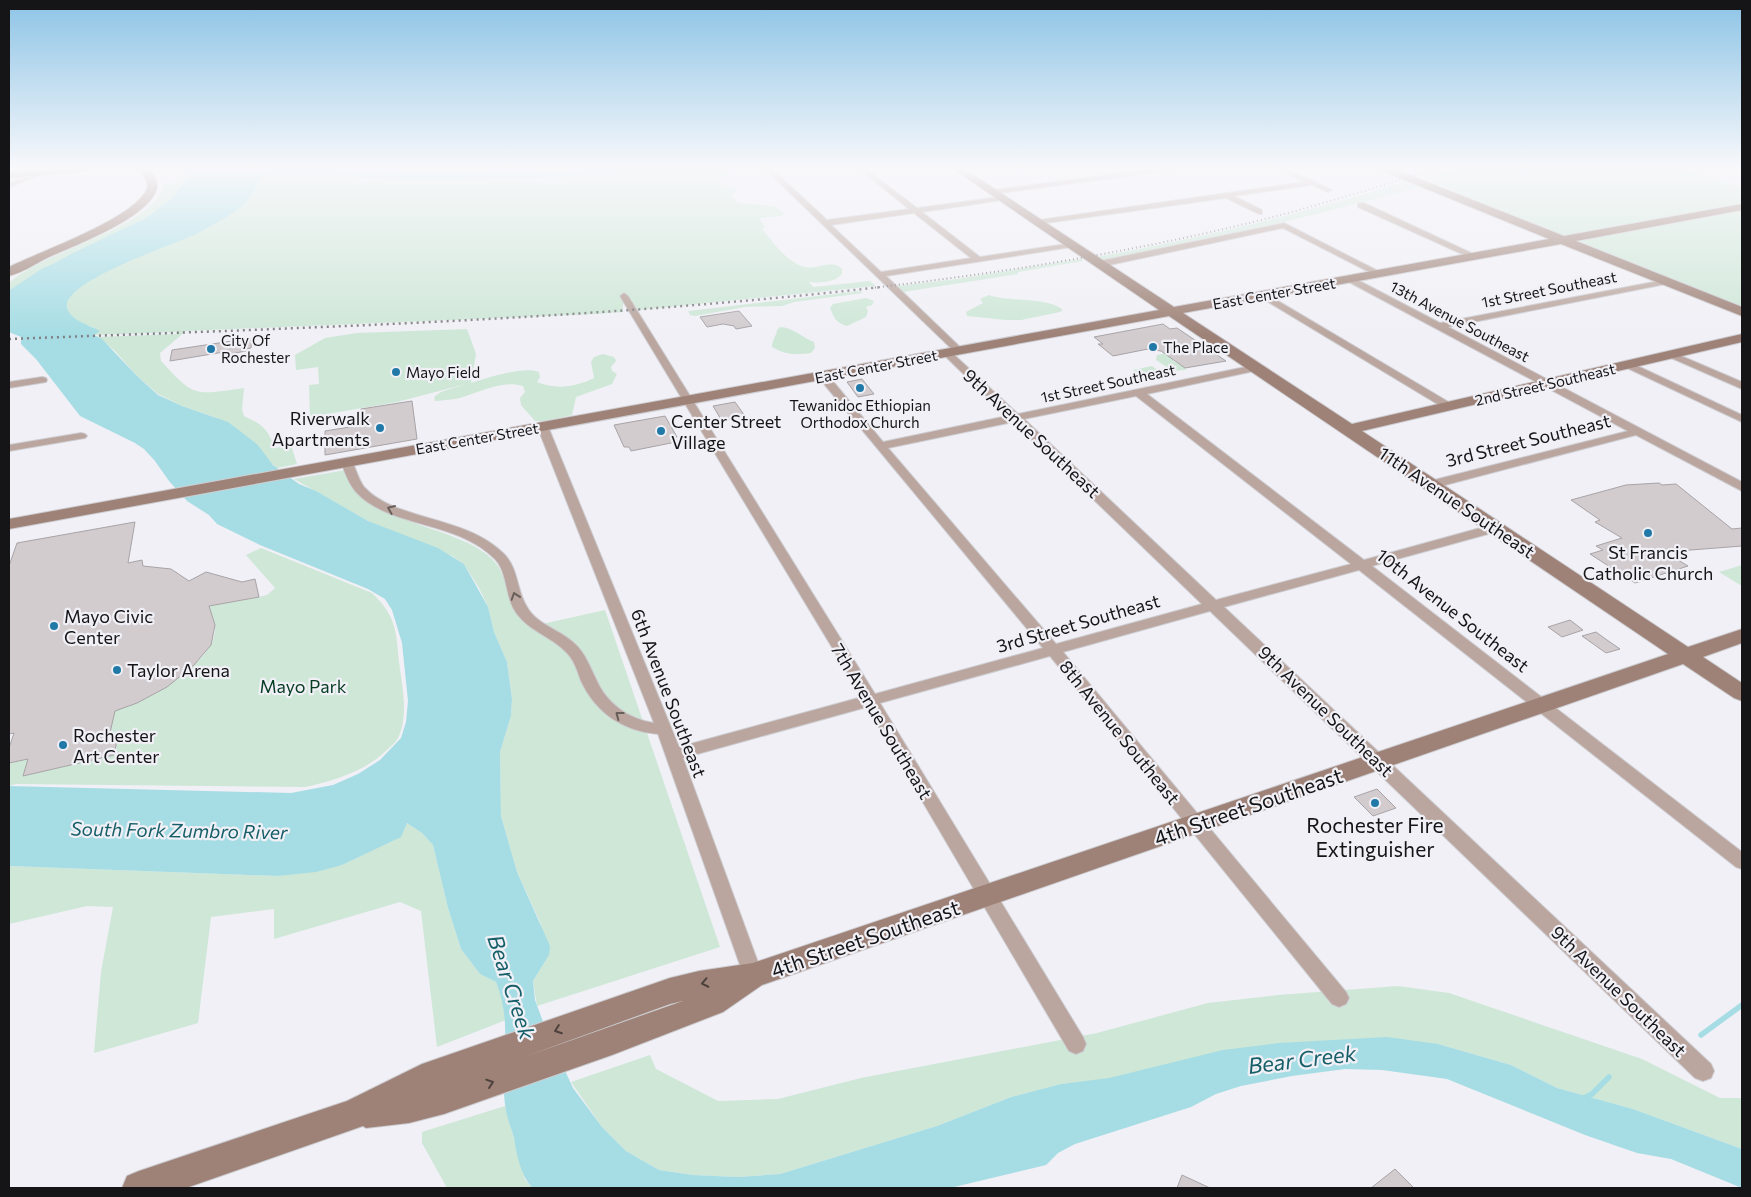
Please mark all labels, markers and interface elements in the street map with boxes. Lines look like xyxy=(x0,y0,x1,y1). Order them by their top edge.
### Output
street label: 1st Street Southeast xyxy=(1480,267,1618,311)
street label: East Center Street xyxy=(1211,273,1337,313)
street label: 13th Avenue Southeast xyxy=(1387,277,1533,365)
place label: City Of Rochester xyxy=(221,331,290,366)
place label: The Place xyxy=(1163,338,1228,356)
marker: The Place xyxy=(1147,341,1159,353)
marker: City Of Rochester xyxy=(205,343,217,355)
street label: East Center Street xyxy=(813,345,939,387)
street label: 2nd Street Southeast xyxy=(1473,359,1617,409)
street label: 1st Street Southeast xyxy=(1039,360,1177,406)
place label: Mayo Field xyxy=(406,363,480,381)
street label: 9th Avenue Southeast xyxy=(959,364,1105,502)
marker: Mayo Field xyxy=(390,366,402,378)
marker: Tewanidoc Ethiopian Orthodox Church xyxy=(854,382,866,394)
place label: Tewanidoc Ethiopian Orthodox Church xyxy=(789,396,931,431)
place label: Riverwalk Apartments xyxy=(272,407,370,450)
street label: 3rd Street Southeast xyxy=(1443,409,1613,471)
place label: Center Street Village xyxy=(671,410,781,453)
street label: East Center Street xyxy=(414,418,540,458)
marker: Riverwalk Apartments xyxy=(374,422,386,434)
marker: Center Street Village xyxy=(655,425,667,437)
street label: 11th Avenue Southeast xyxy=(1375,442,1539,562)
one-way arrow xyxy=(387,504,396,515)
marker: St Francis Catholic Church xyxy=(1642,527,1654,539)
place label: St Francis Catholic Church xyxy=(1583,541,1713,584)
street label: 10th Avenue Southeast xyxy=(1372,544,1534,676)
street label: 3rd Street Southeast xyxy=(994,589,1162,657)
one-way arrow xyxy=(511,592,521,600)
place label: Mayo Civic Center xyxy=(64,605,153,648)
street label: 6th Avenue Southeast xyxy=(627,605,711,781)
marker: Mayo Civic Center xyxy=(48,620,60,632)
street label: 7th Avenue Southeast xyxy=(827,639,937,803)
street label: 9th Avenue Southeast xyxy=(1254,641,1398,781)
street label: 8th Avenue Southeast xyxy=(1055,656,1185,808)
place label: Taylor Arena xyxy=(127,659,230,681)
marker: Taylor Arena xyxy=(111,664,123,676)
park label: Mayo Park xyxy=(259,675,347,697)
one-way arrow xyxy=(615,712,625,721)
place label: Rochester Art Center xyxy=(73,724,160,767)
marker: Rochester Art Center xyxy=(57,739,69,751)
street label: 4th Street Southeast xyxy=(1150,762,1346,850)
marker: Rochester Fire Extinguisher xyxy=(1369,797,1381,809)
place label: Rochester Fire Extinguisher xyxy=(1306,812,1444,861)
water label: South Fork Zumbro River xyxy=(70,817,289,843)
street label: 4th Street Southeast xyxy=(767,894,963,982)
street label: 9th Avenue Southeast xyxy=(1547,921,1691,1061)
water label: Bear Creek xyxy=(482,931,542,1044)
one-way arrow xyxy=(701,977,709,987)
one-way arrow xyxy=(554,1024,563,1034)
water label: Bear Creek xyxy=(1246,1039,1359,1079)
one-way arrow xyxy=(485,1079,493,1089)

